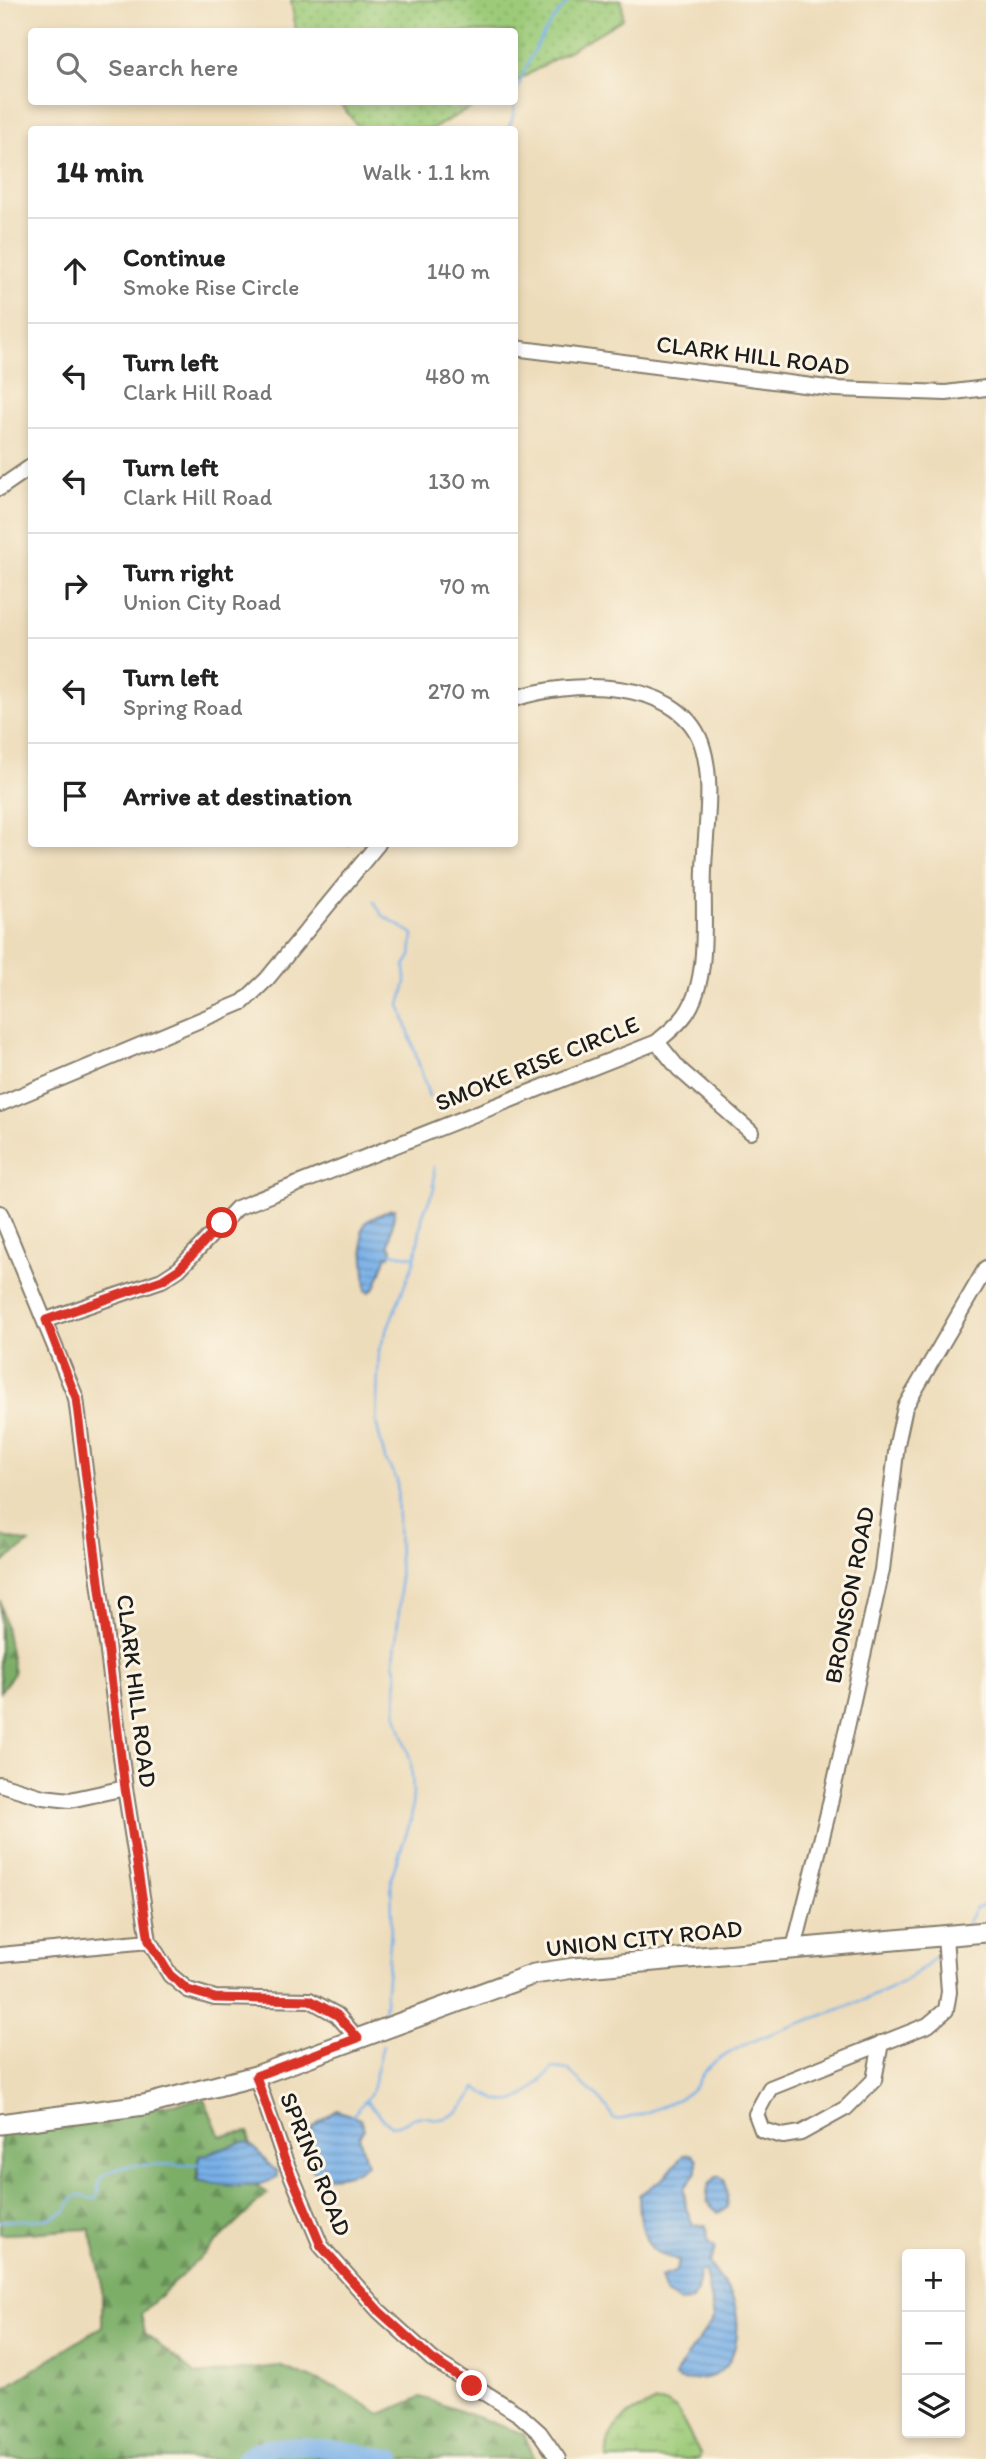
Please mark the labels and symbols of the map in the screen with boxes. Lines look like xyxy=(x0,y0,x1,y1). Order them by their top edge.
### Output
street label: CLARK HILL ROAD xyxy=(655,329,851,381)
street label: SMOKE RISE CIRCLE xyxy=(431,1009,643,1117)
route start xyxy=(206,1207,237,1238)
street label: BRONSON ROAD xyxy=(818,1504,880,1686)
street label: CLARK HILL ROAD xyxy=(111,1593,163,1789)
street label: UNION CITY ROAD xyxy=(544,1913,744,1963)
street label: SPRING ROAD xyxy=(274,2088,358,2240)
route end xyxy=(456,2370,487,2401)

